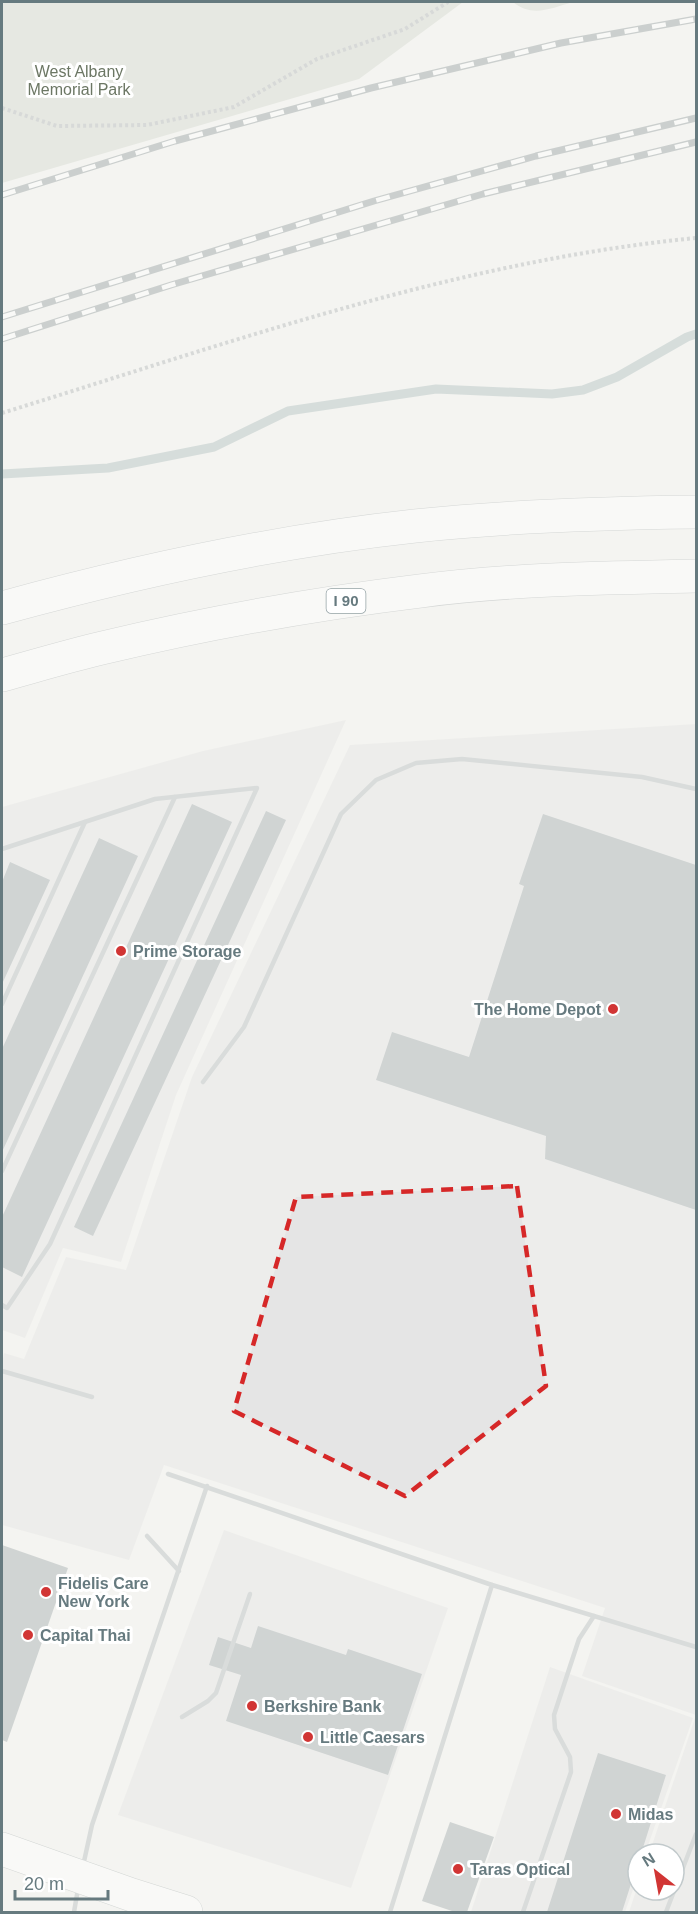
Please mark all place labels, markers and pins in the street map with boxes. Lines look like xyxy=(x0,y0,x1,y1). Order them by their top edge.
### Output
place label: Prime Storage xyxy=(133,943,242,960)
marker: Prime Storage xyxy=(114,944,128,958)
place label: The Home Depot xyxy=(474,1001,602,1018)
marker: The Home Depot xyxy=(606,1002,620,1016)
place label: Fidelis Care New York xyxy=(58,1575,149,1610)
marker: Fidelis Care New York xyxy=(39,1585,53,1599)
place label: Capital Thai xyxy=(40,1627,131,1644)
marker: Capital Thai xyxy=(21,1628,35,1642)
place label: Berkshire Bank xyxy=(264,1698,381,1715)
marker: Berkshire Bank xyxy=(245,1699,259,1713)
place label: Little Caesars xyxy=(320,1729,425,1746)
marker: Little Caesars xyxy=(301,1730,315,1744)
place label: Midas xyxy=(628,1806,673,1823)
marker: Midas xyxy=(609,1807,623,1821)
place label: Taras Optical xyxy=(470,1861,570,1878)
marker: Taras Optical xyxy=(451,1862,465,1876)

